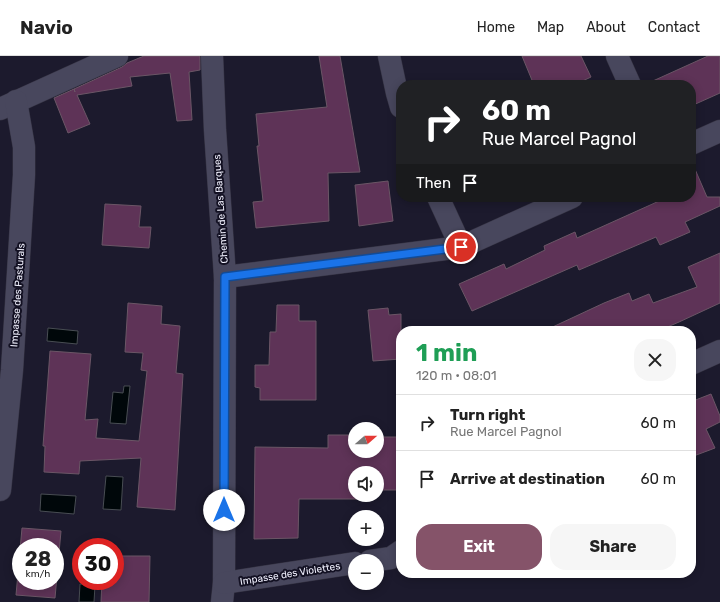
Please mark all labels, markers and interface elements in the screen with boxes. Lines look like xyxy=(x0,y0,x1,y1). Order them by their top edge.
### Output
text: Navio xyxy=(20,16,73,39)
text: Home xyxy=(477,19,515,36)
text: Map xyxy=(537,19,564,36)
text: About xyxy=(586,19,626,36)
text: Contact xyxy=(648,19,700,36)
text: 60 m xyxy=(482,94,551,127)
icon: right xyxy=(416,96,468,148)
text: Rue Marcel Pagnol xyxy=(482,128,636,150)
street label: Chemin de Las Barques xyxy=(211,154,231,264)
icon: arrive xyxy=(459,172,481,194)
text: Then xyxy=(416,174,451,192)
pin xyxy=(444,230,478,264)
icon: arrive xyxy=(450,236,472,258)
street label: Impasse des Pasturals xyxy=(8,243,28,347)
text: 1 min xyxy=(416,339,477,367)
button: close xyxy=(634,339,676,381)
text: 120 m · 08:01 xyxy=(416,368,497,383)
text: Turn right xyxy=(450,406,525,424)
icon: right xyxy=(416,412,438,434)
text: 60 m xyxy=(640,414,676,432)
north arrow xyxy=(348,422,384,458)
map controls xyxy=(348,422,384,590)
text: Rue Marcel Pagnol xyxy=(450,424,562,439)
button: sound xyxy=(348,466,384,502)
icon: arrive xyxy=(416,468,438,490)
text: Arrive at destination xyxy=(450,470,605,488)
text: 60 m xyxy=(640,470,676,488)
position arrow xyxy=(203,489,245,531)
button: + xyxy=(348,510,384,546)
button: Exit xyxy=(416,524,542,570)
button: Share xyxy=(550,524,676,570)
speed limit sign: 30 xyxy=(72,538,124,590)
text: 28 xyxy=(25,547,51,571)
button: − xyxy=(348,554,384,590)
street label: Impasse des Violettes xyxy=(239,560,341,588)
text: km/h xyxy=(26,568,50,580)

